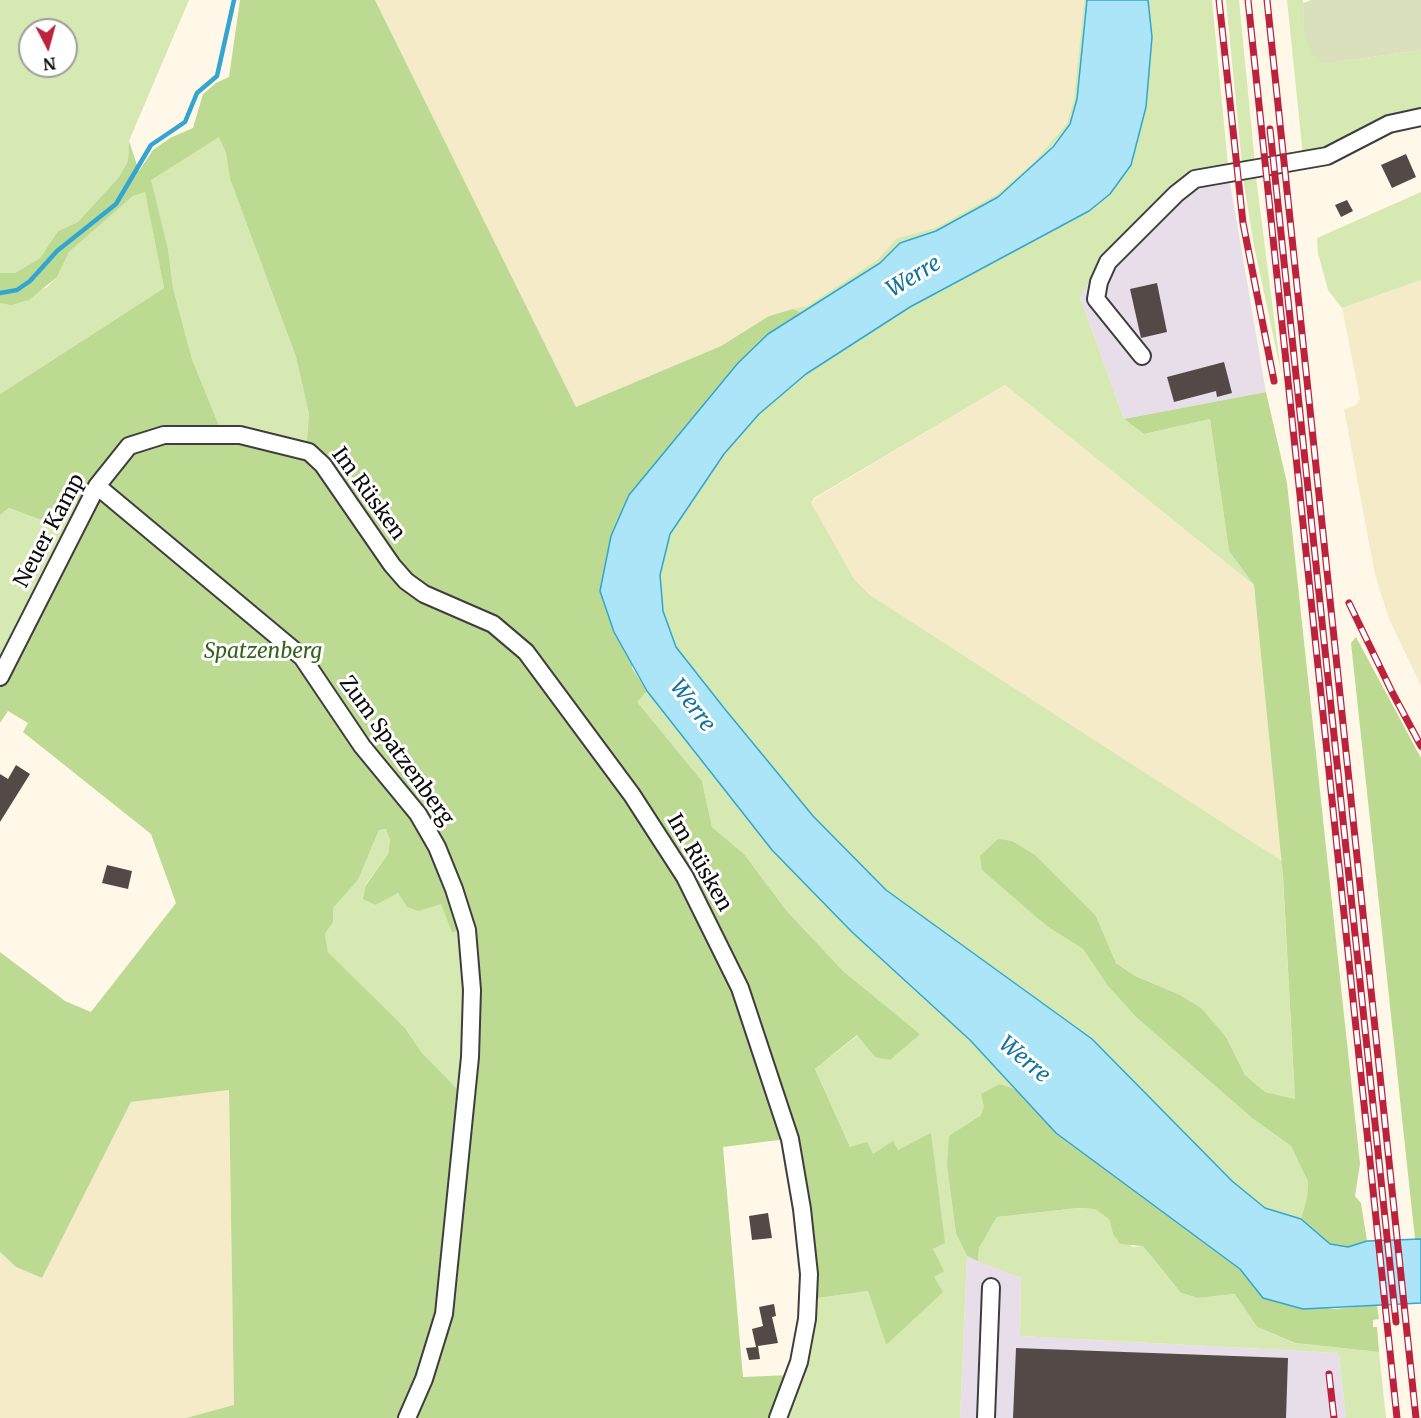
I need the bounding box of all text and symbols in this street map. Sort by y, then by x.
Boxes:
north arrow [18,18,78,78]
text: N [42,53,57,75]
water label: Werre [882,251,946,303]
street label: Im Rüsken [326,443,410,545]
street label: Neuer Kamp [9,470,91,592]
park label: Spatzenberg [204,639,322,665]
street label: Zum Spatzenberg [333,671,459,831]
water label: Werre [664,675,720,737]
street label: Im Rüsken [661,810,737,916]
water label: Werre [993,1031,1055,1089]

